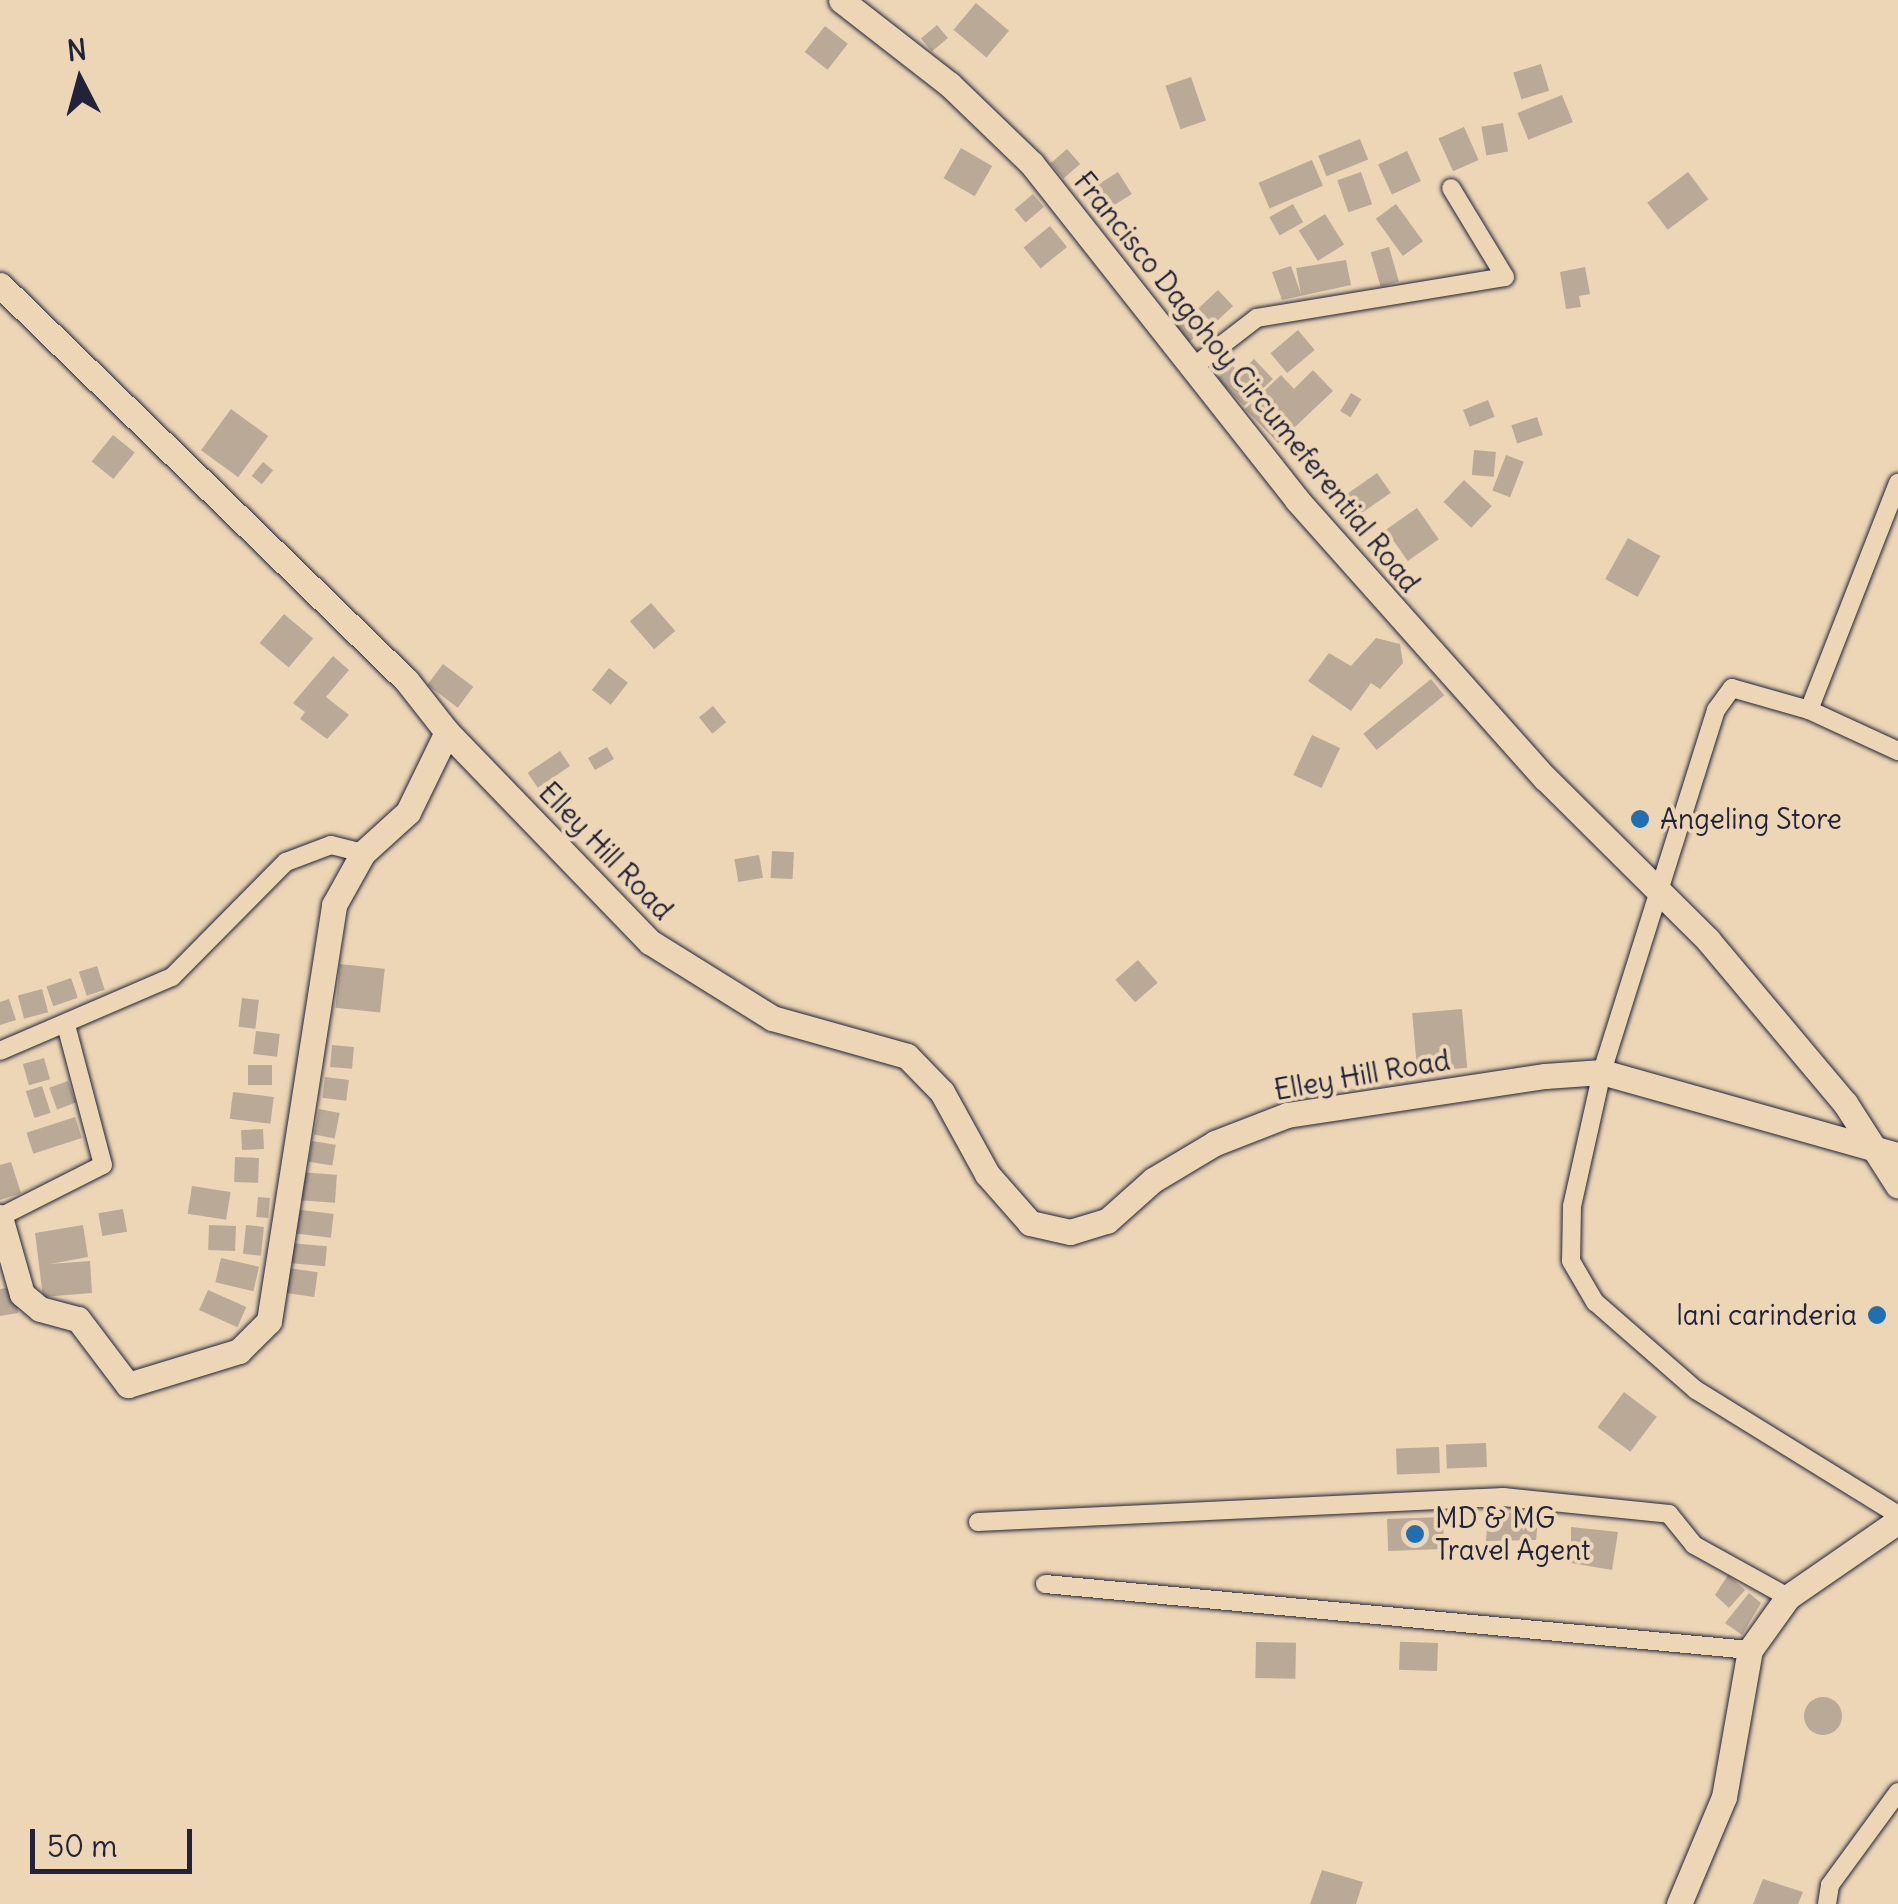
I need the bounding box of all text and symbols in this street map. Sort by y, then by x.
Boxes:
north arrow [30,30,130,130]
text: N [65,31,88,69]
street label: Francisco Dagohoy Circumeferential Road [1067,165,1427,599]
street label: Elley Hill Road [532,775,680,927]
place label: Angeling Store [1660,802,1842,836]
marker: Angeling Store [1629,808,1651,830]
street label: Elley Hill Road [1271,1043,1453,1107]
place label: lani carinderia [1677,1298,1857,1332]
marker: lani carinderia [1866,1304,1888,1326]
place label: MD & MG Travel Agent [1435,1501,1591,1567]
marker: MD & MG Travel Agent [1404,1523,1426,1545]
scale bar [35,1809,198,1871]
text: 50 m [47,1827,117,1865]

